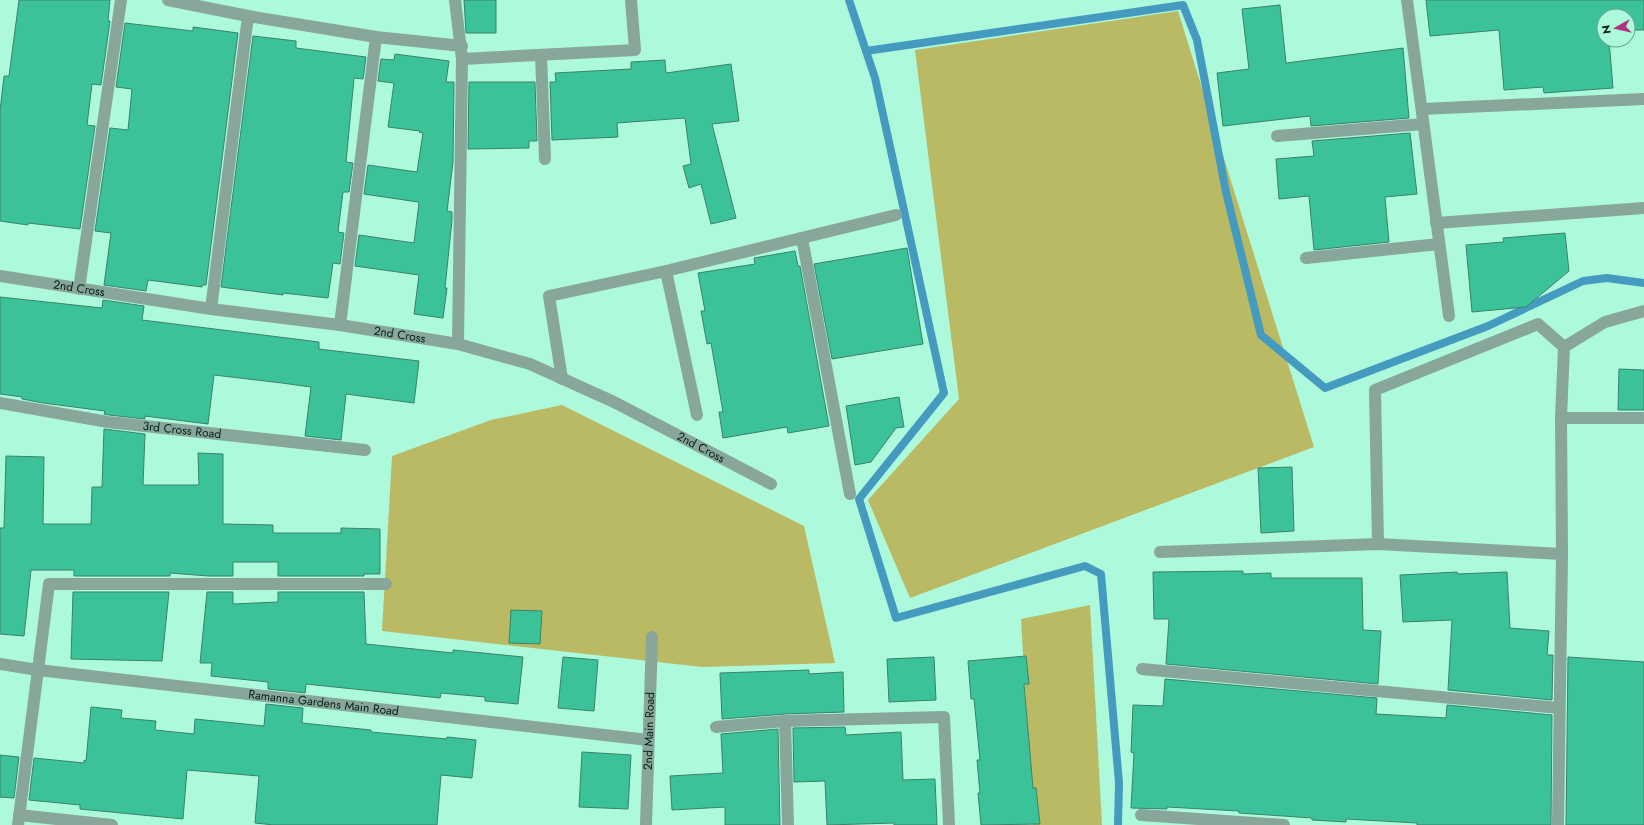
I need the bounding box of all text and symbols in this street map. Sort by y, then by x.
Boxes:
north arrow [1596,8,1636,48]
text: N [1598,24,1615,35]
street label: 2nd Cross [52,275,106,301]
street label: 2nd Cross [373,322,427,348]
street label: 3rd Cross Road [142,417,222,443]
street label: 2nd Cross [674,427,728,467]
street label: Ramanna Gardens Main Road [248,685,400,720]
street label: 2nd Main Road [639,692,659,770]

